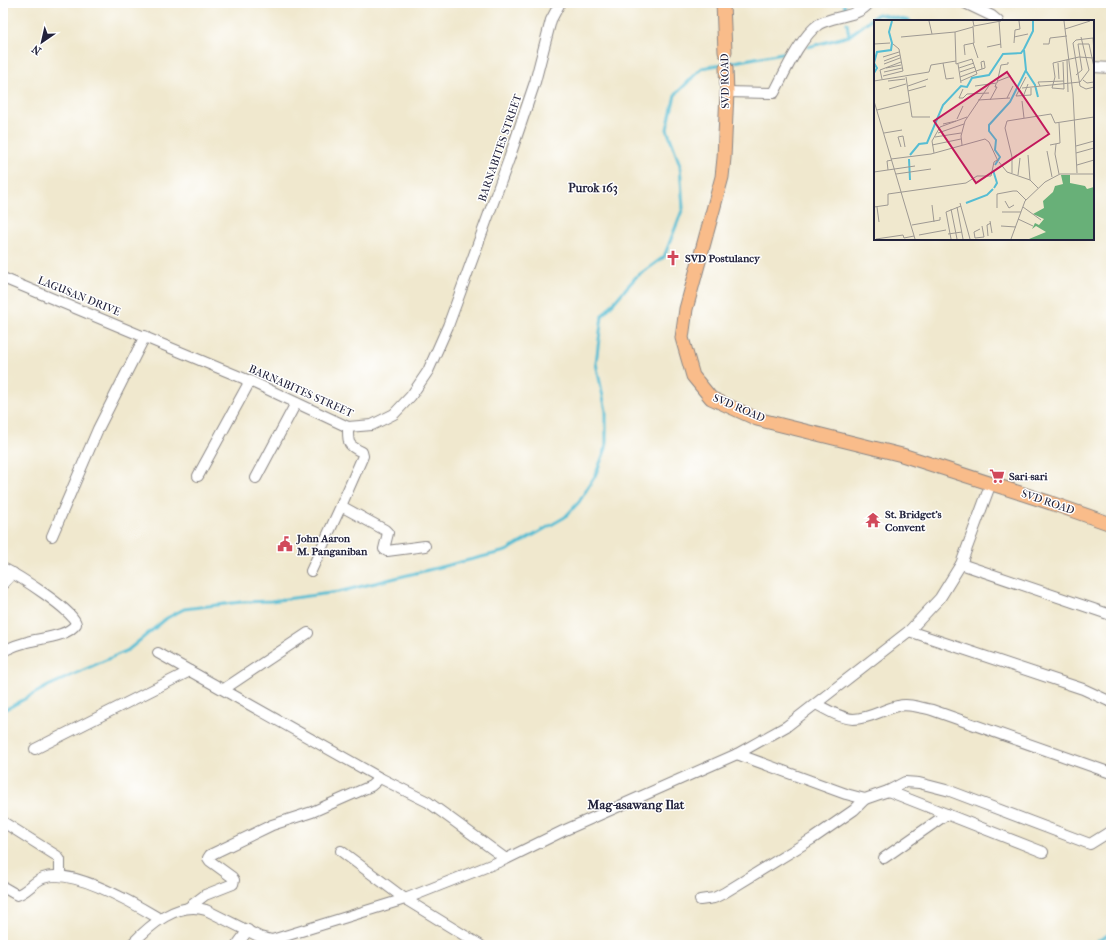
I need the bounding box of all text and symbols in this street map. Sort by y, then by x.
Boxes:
inset map [874,20,1094,240]
north arrow [22,22,62,62]
text: N [29,42,44,58]
street label: SVD ROAD [718,53,732,109]
street label: BARNABITES STREET [475,92,525,204]
district label: Purok 163 [568,181,618,196]
church icon: SVD Postulancy [664,249,682,267]
place label: SVD Postulancy [685,252,761,265]
street label: LAGUSAN DRIVE [36,273,122,319]
street label: BARNABITES STREET [247,362,356,420]
street label: SVD ROAD [711,391,767,425]
supermarket icon: Sari-sari [988,467,1006,485]
place label: Sari-sari [1009,470,1048,483]
street label: SVD ROAD [1020,487,1076,517]
place label: St. Bridget's Convent [885,508,942,534]
temple icon: St. Bridget's Convent [864,511,882,529]
place label: John Aaron M. Panganiban [296,532,368,558]
public building icon: John Aaron M. Panganiban [276,535,294,553]
district label: Mag-asawang Ilat [587,797,685,813]

